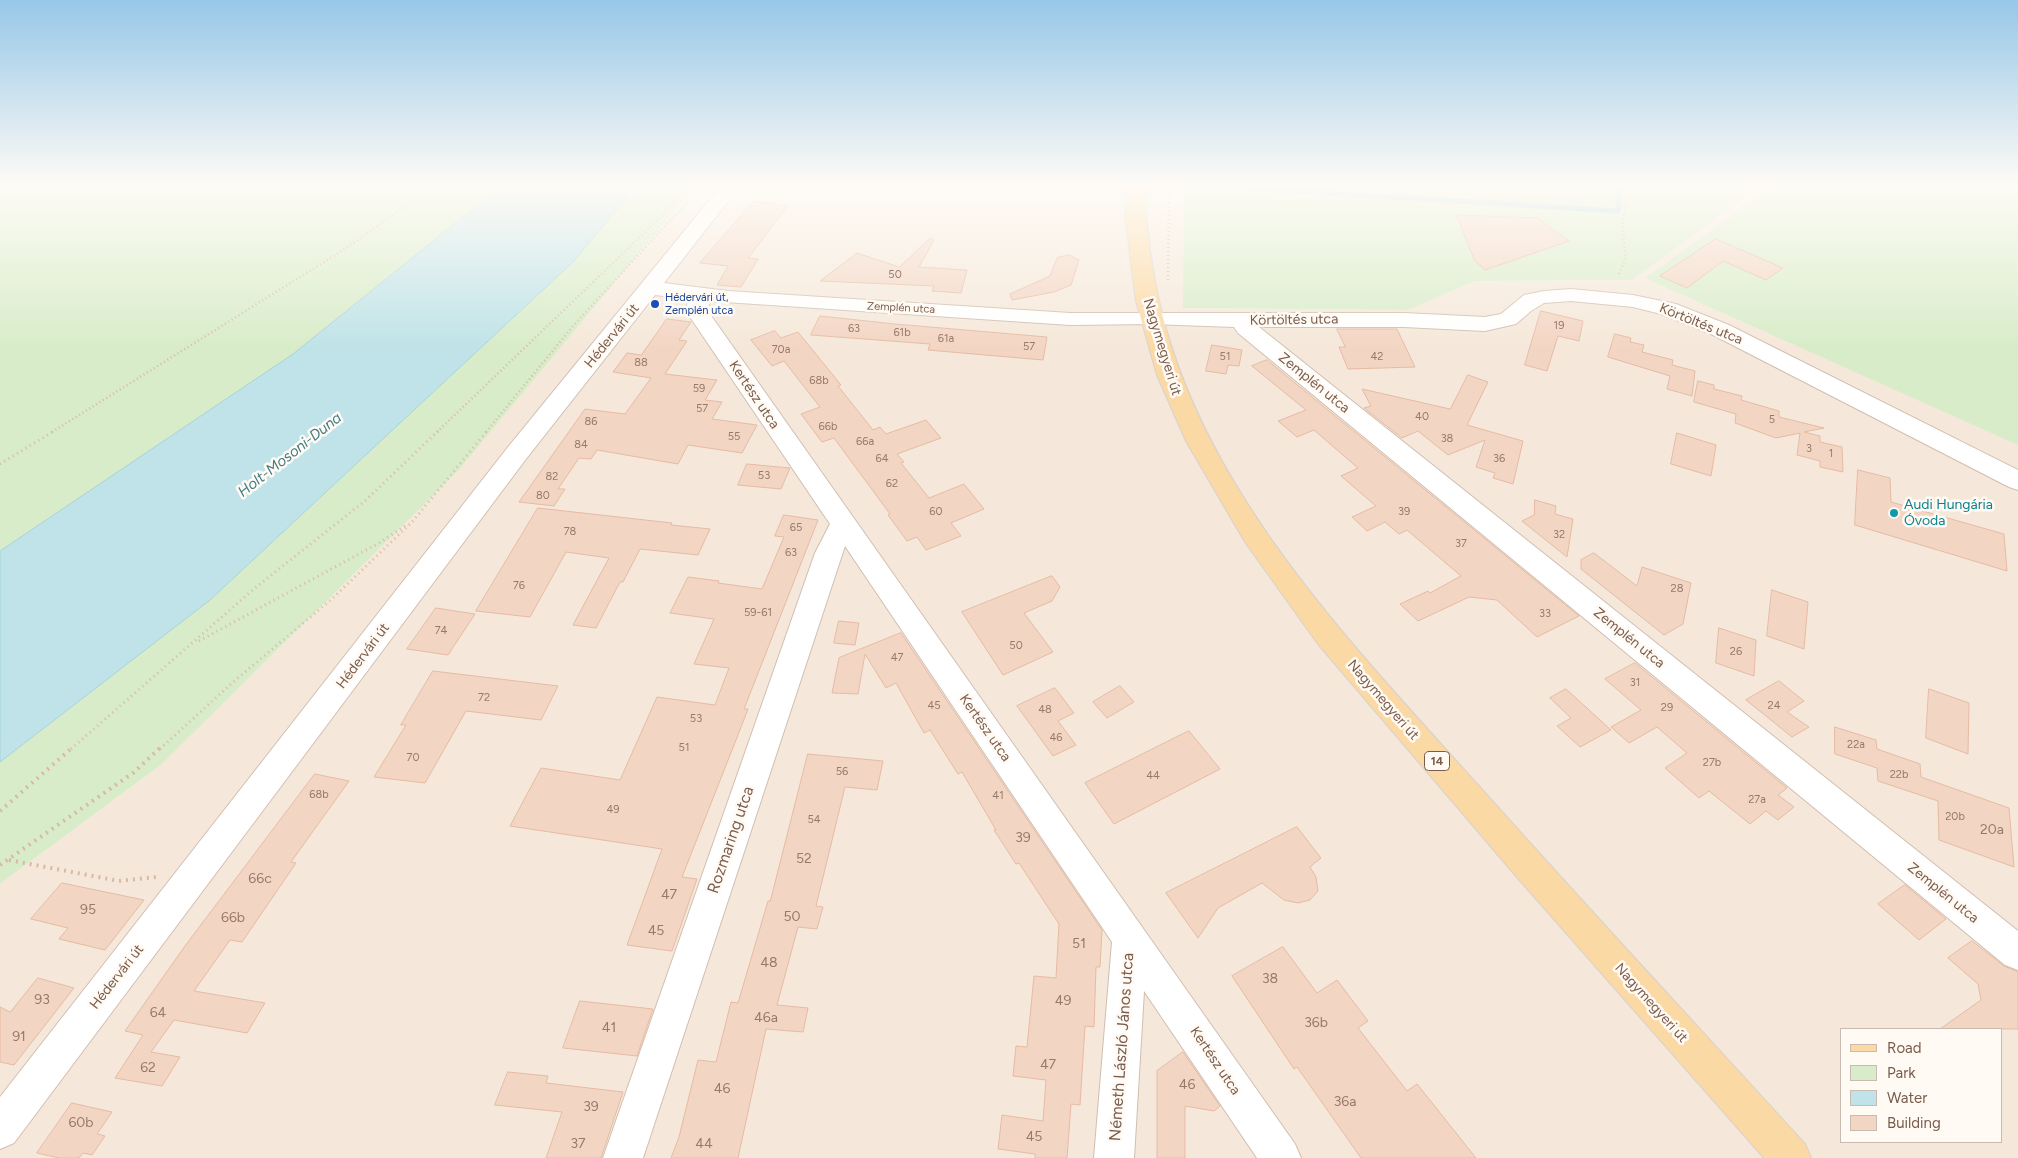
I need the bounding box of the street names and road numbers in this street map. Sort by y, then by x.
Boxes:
street label: Nagymegyeri út [1139,296,1185,398]
street label: Zemplén utca [867,300,935,316]
street label: Körtöltés utca [1657,300,1745,348]
street label: Hédervári út [581,301,643,371]
street label: Körtöltés utca [1250,311,1338,329]
street label: Zemplén utca [1275,349,1353,417]
street label: Kertész utca [725,358,783,432]
street label: Zemplén utca [1590,604,1668,672]
street label: Hédervári út [333,620,393,692]
street label: Nagymegyeri út [1344,656,1422,744]
street label: Kertész utca [956,691,1014,765]
road number: 14 [1424,751,1450,770]
street label: Rozmaring utca [704,784,758,896]
street label: Zemplén utca [1904,859,1982,927]
street label: Hédervári út [87,941,147,1013]
street label: Németh László János utca [1106,952,1138,1142]
street label: Nagymegyeri út [1611,960,1691,1046]
street label: Kertész utca [1186,1024,1244,1098]

